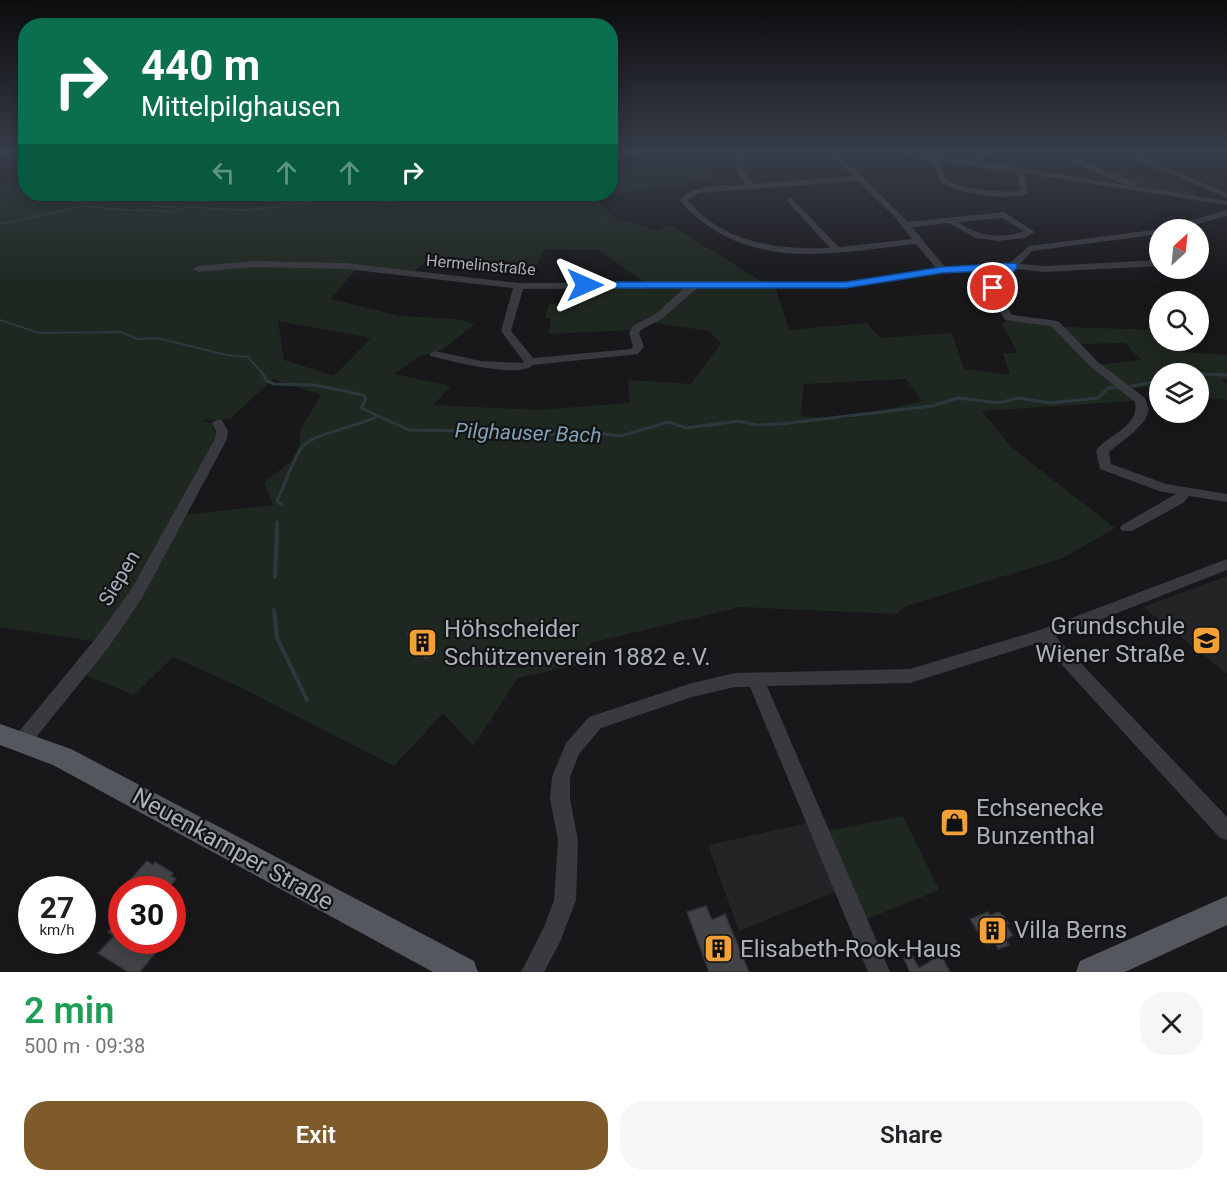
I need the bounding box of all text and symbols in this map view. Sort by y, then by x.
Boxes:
text: 440 m [141,41,260,90]
icon: right [42,42,120,120]
text: Mittelpilghausen [141,91,341,123]
icon: left [207,156,240,189]
icon: ahead [270,156,303,189]
icon: ahead [333,156,366,189]
icon: right [396,156,429,189]
north arrow [1149,219,1209,279]
map controls [1149,219,1209,423]
street label: Hermelinstraße [425,251,537,279]
position arrow [553,253,617,317]
pin [967,262,1018,313]
icon: arrive [976,271,1009,304]
button: search [1149,291,1209,351]
button: layers [1149,363,1209,423]
water label: Pilghauser Bach [454,418,602,448]
street label: Siepen [93,546,145,610]
place label: Grundschule Wiener Straße [1035,612,1185,668]
place label: Höhscheider Schützenverein 1882 e.V. [444,615,711,671]
school or university icon: Grundschule Wiener Straße [1190,624,1222,656]
building icon: Höhscheider Schützenverein 1882 e.V. [407,627,439,659]
street label: Neuenkamper Straße [128,782,338,916]
place label: Echsenecke Bunzenthal [976,794,1104,850]
shop icon: Echsenecke Bunzenthal [939,806,971,838]
speed limit sign: 30 [108,876,186,954]
text: 27 [40,890,74,925]
building icon: Villa Berns [977,914,1009,946]
place label: Villa Berns [1014,916,1127,944]
text: km/h [39,921,75,939]
building icon: Elisabeth-Rook-Haus [703,933,735,965]
place label: Elisabeth-Rook-Haus [740,935,961,963]
text: 2 min [24,990,114,1032]
button: close [1140,992,1203,1055]
text: 500 m · 09:38 [24,1034,145,1058]
button: Exit [24,1101,608,1170]
button: Share [620,1101,1203,1170]

